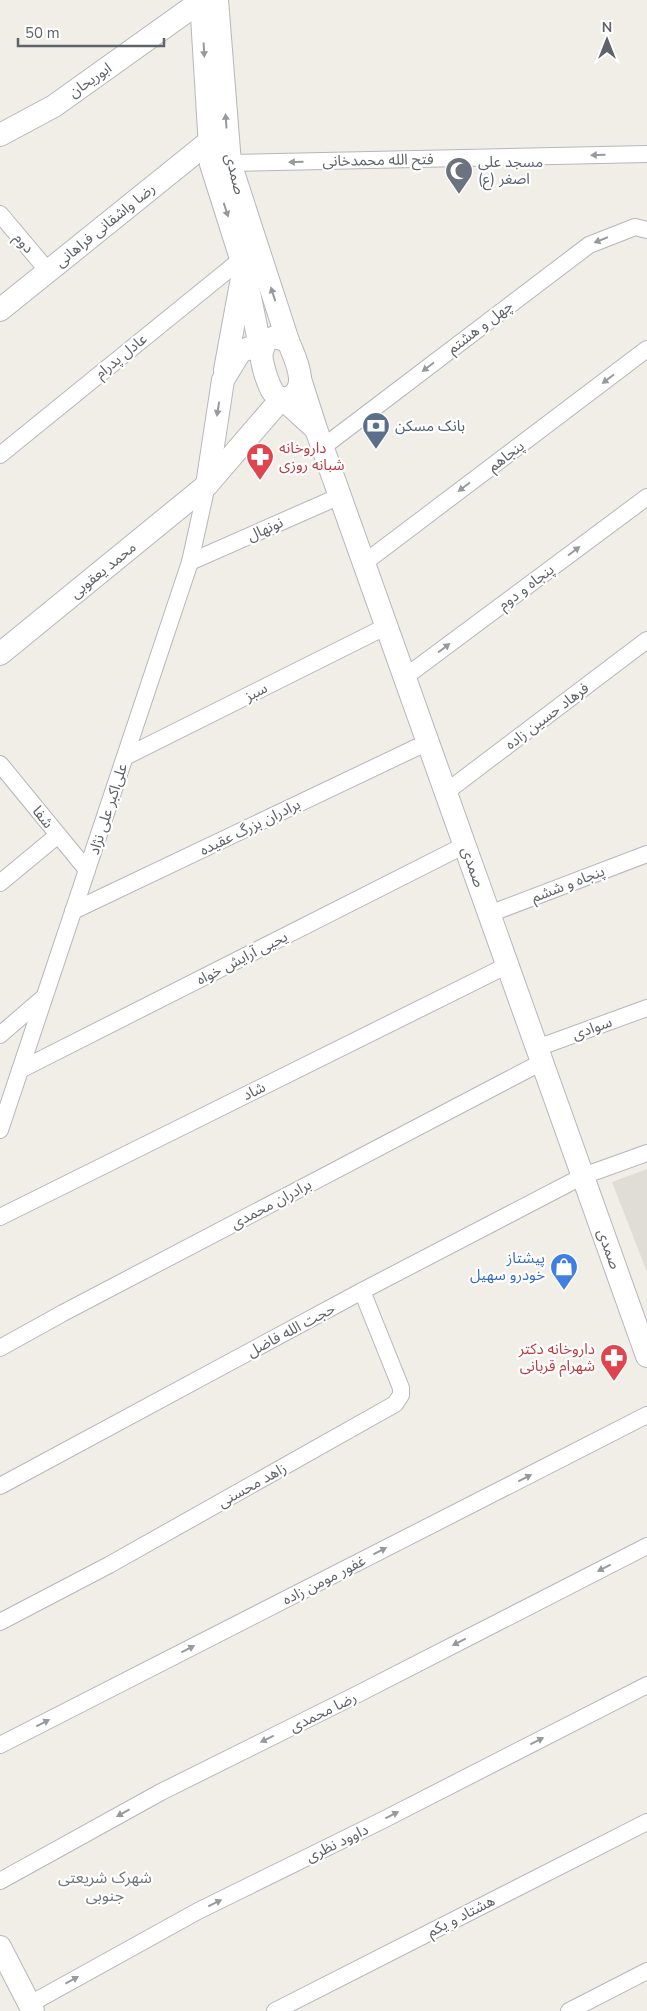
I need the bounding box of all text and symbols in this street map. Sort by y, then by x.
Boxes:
scale bar [18,15,164,47]
north arrow [582,15,632,65]
text: N [602,18,612,37]
text: 50 m [25,23,60,43]
one-way arrow [201,42,209,58]
street label: ابوریحان [64,58,116,102]
one-way arrow [222,113,230,129]
street label: فتح الله محمدخانی [322,149,434,173]
street label: صمدی [220,151,250,197]
one-way arrow [590,151,606,159]
place label: مسجد علی اصغر (ع) [478,152,543,191]
mosque icon: مسجد علی اصغر (ع) [444,156,474,195]
one-way arrow [288,158,304,166]
street label: رضا واشقانی فراهانی [51,178,159,272]
one-way arrow [223,203,231,218]
street label: دوم [9,228,38,258]
one-way arrow [593,236,608,244]
one-way arrow [269,287,276,302]
street label: چهل و هشتم [443,296,518,359]
street label: عادل پدرام [91,329,152,384]
one-way arrow [421,362,435,372]
one-way arrow [602,373,615,384]
one-way arrow [214,401,222,417]
bank icon: بانک مسکن [361,411,391,450]
place label: بانک مسکن [395,416,465,436]
street label: پنجاهم [484,436,529,477]
place label: داروخانه شبانه روزی [279,438,345,475]
pharmacy icon: داروخانه شبانه روزی [245,442,275,481]
one-way arrow [457,482,471,492]
street label: نونهال [244,512,286,546]
street label: محمد یعقوبی [66,537,140,603]
one-way arrow [567,546,580,557]
street label: پنجاه و دوم [494,559,559,615]
one-way arrow [437,643,451,653]
street label: سبز [240,678,271,707]
street label: فرهاد حسین زاده [501,678,593,754]
street label: علی‌اکبر علی نژاد [84,760,132,857]
street label: برادران بزرگ عقیده [196,794,304,860]
street label: شفا [28,802,58,833]
street label: صمدی [457,844,489,890]
street label: پنجاه و ششم [528,861,608,908]
street label: یحیی آرایش خواه [193,926,291,990]
street label: سوادی [569,1012,615,1044]
street label: شاد [239,1077,269,1105]
street label: برادران محمدی [227,1174,315,1234]
street label: صمدی [592,1226,626,1272]
place label: پیشتاز خودرو سهیل [470,1248,545,1285]
shop icon: پیشتاز خودرو سهیل [549,1252,579,1291]
street label: حجت الله فاضل [243,1298,339,1362]
place label: داروخانه دکتر شهرام قربانی [518,1339,595,1377]
pharmacy icon: داروخانه دکتر شهرام قربانی [599,1343,629,1382]
street label: زاهد محسنی [214,1458,290,1512]
one-way arrow [517,1474,532,1482]
one-way arrow [373,1547,387,1555]
street label: غفور مومن زاده [279,1550,369,1610]
one-way arrow [596,1564,611,1572]
one-way arrow [452,1638,466,1646]
one-way arrow [181,1645,195,1653]
street label: رضا محمدی [286,1687,360,1737]
one-way arrow [36,1719,51,1727]
one-way arrow [260,1735,274,1743]
one-way arrow [530,1737,544,1745]
one-way arrow [115,1809,130,1817]
one-way arrow [385,1811,400,1819]
street label: داوود نظری [302,1819,372,1867]
district label: شهرک شریعتی جنوبی [58,1867,152,1907]
street label: هشتاد و یکم [424,1890,499,1942]
one-way arrow [208,1899,222,1907]
one-way arrow [66,1976,79,1985]

